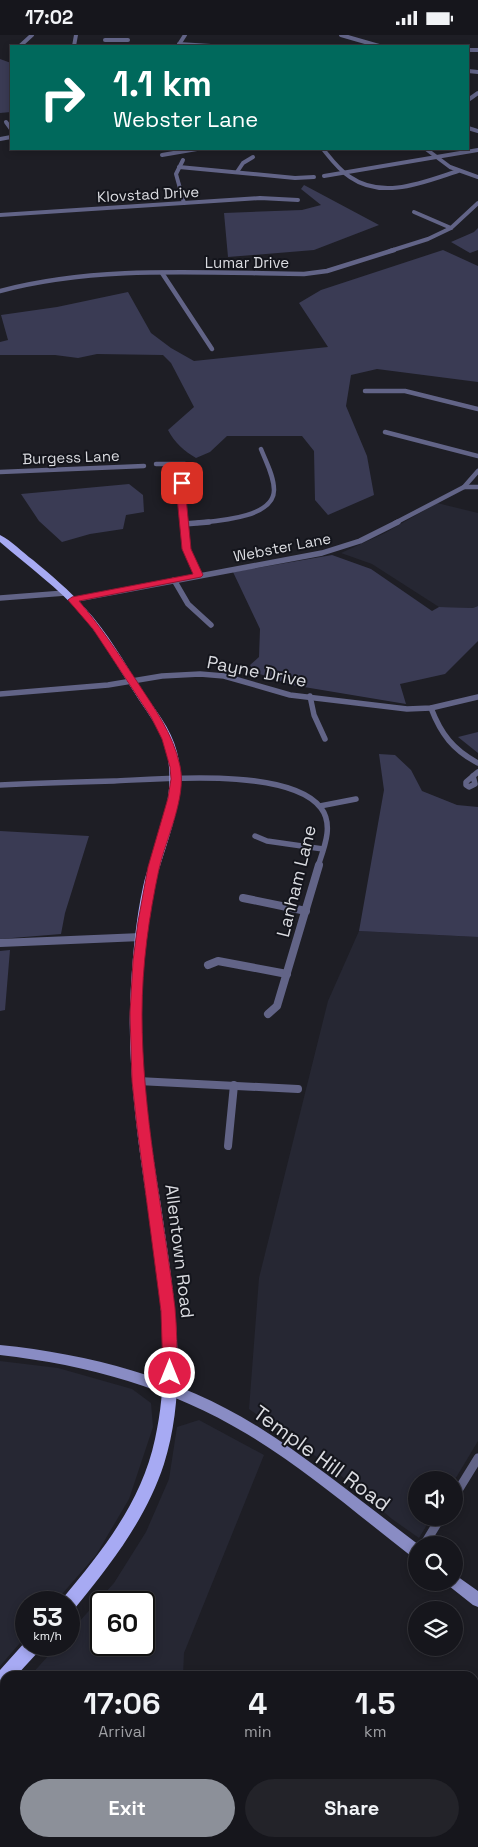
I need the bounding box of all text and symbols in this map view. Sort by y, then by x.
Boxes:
text: 17:02 [25,5,73,30]
text: 1.1 km [113,62,212,106]
icon: right [30,65,95,130]
text: Webster Lane [113,105,258,133]
street label: Klovstad Drive [97,182,200,206]
street label: Lumar Drive [205,253,289,272]
street label: Burgess Lane [22,446,120,468]
pin [161,462,203,504]
icon: arrive [168,469,196,497]
street label: Webster Lane [232,528,333,566]
street label: Payne Drive [205,650,309,692]
street label: Lanham Lane [271,823,321,939]
street label: Allentown Road [160,1183,200,1319]
position arrow [143,1346,195,1398]
street label: Temple Hill Road [248,1399,396,1517]
map controls [408,1471,463,1656]
button: sound [408,1471,463,1526]
button: search [408,1536,463,1591]
speed limit sign: 60 [90,1591,155,1656]
text: 53 [32,1601,63,1633]
button: layers [408,1601,463,1656]
text: km/h [33,1628,62,1644]
text: 17:06 [83,1684,161,1723]
text: 4 [248,1684,267,1723]
text: 1.5 [355,1684,396,1723]
text: Arrival [98,1721,146,1742]
text: min [244,1721,272,1742]
text: km [364,1721,386,1742]
button: Exit [20,1779,235,1837]
button: Share [245,1779,459,1837]

